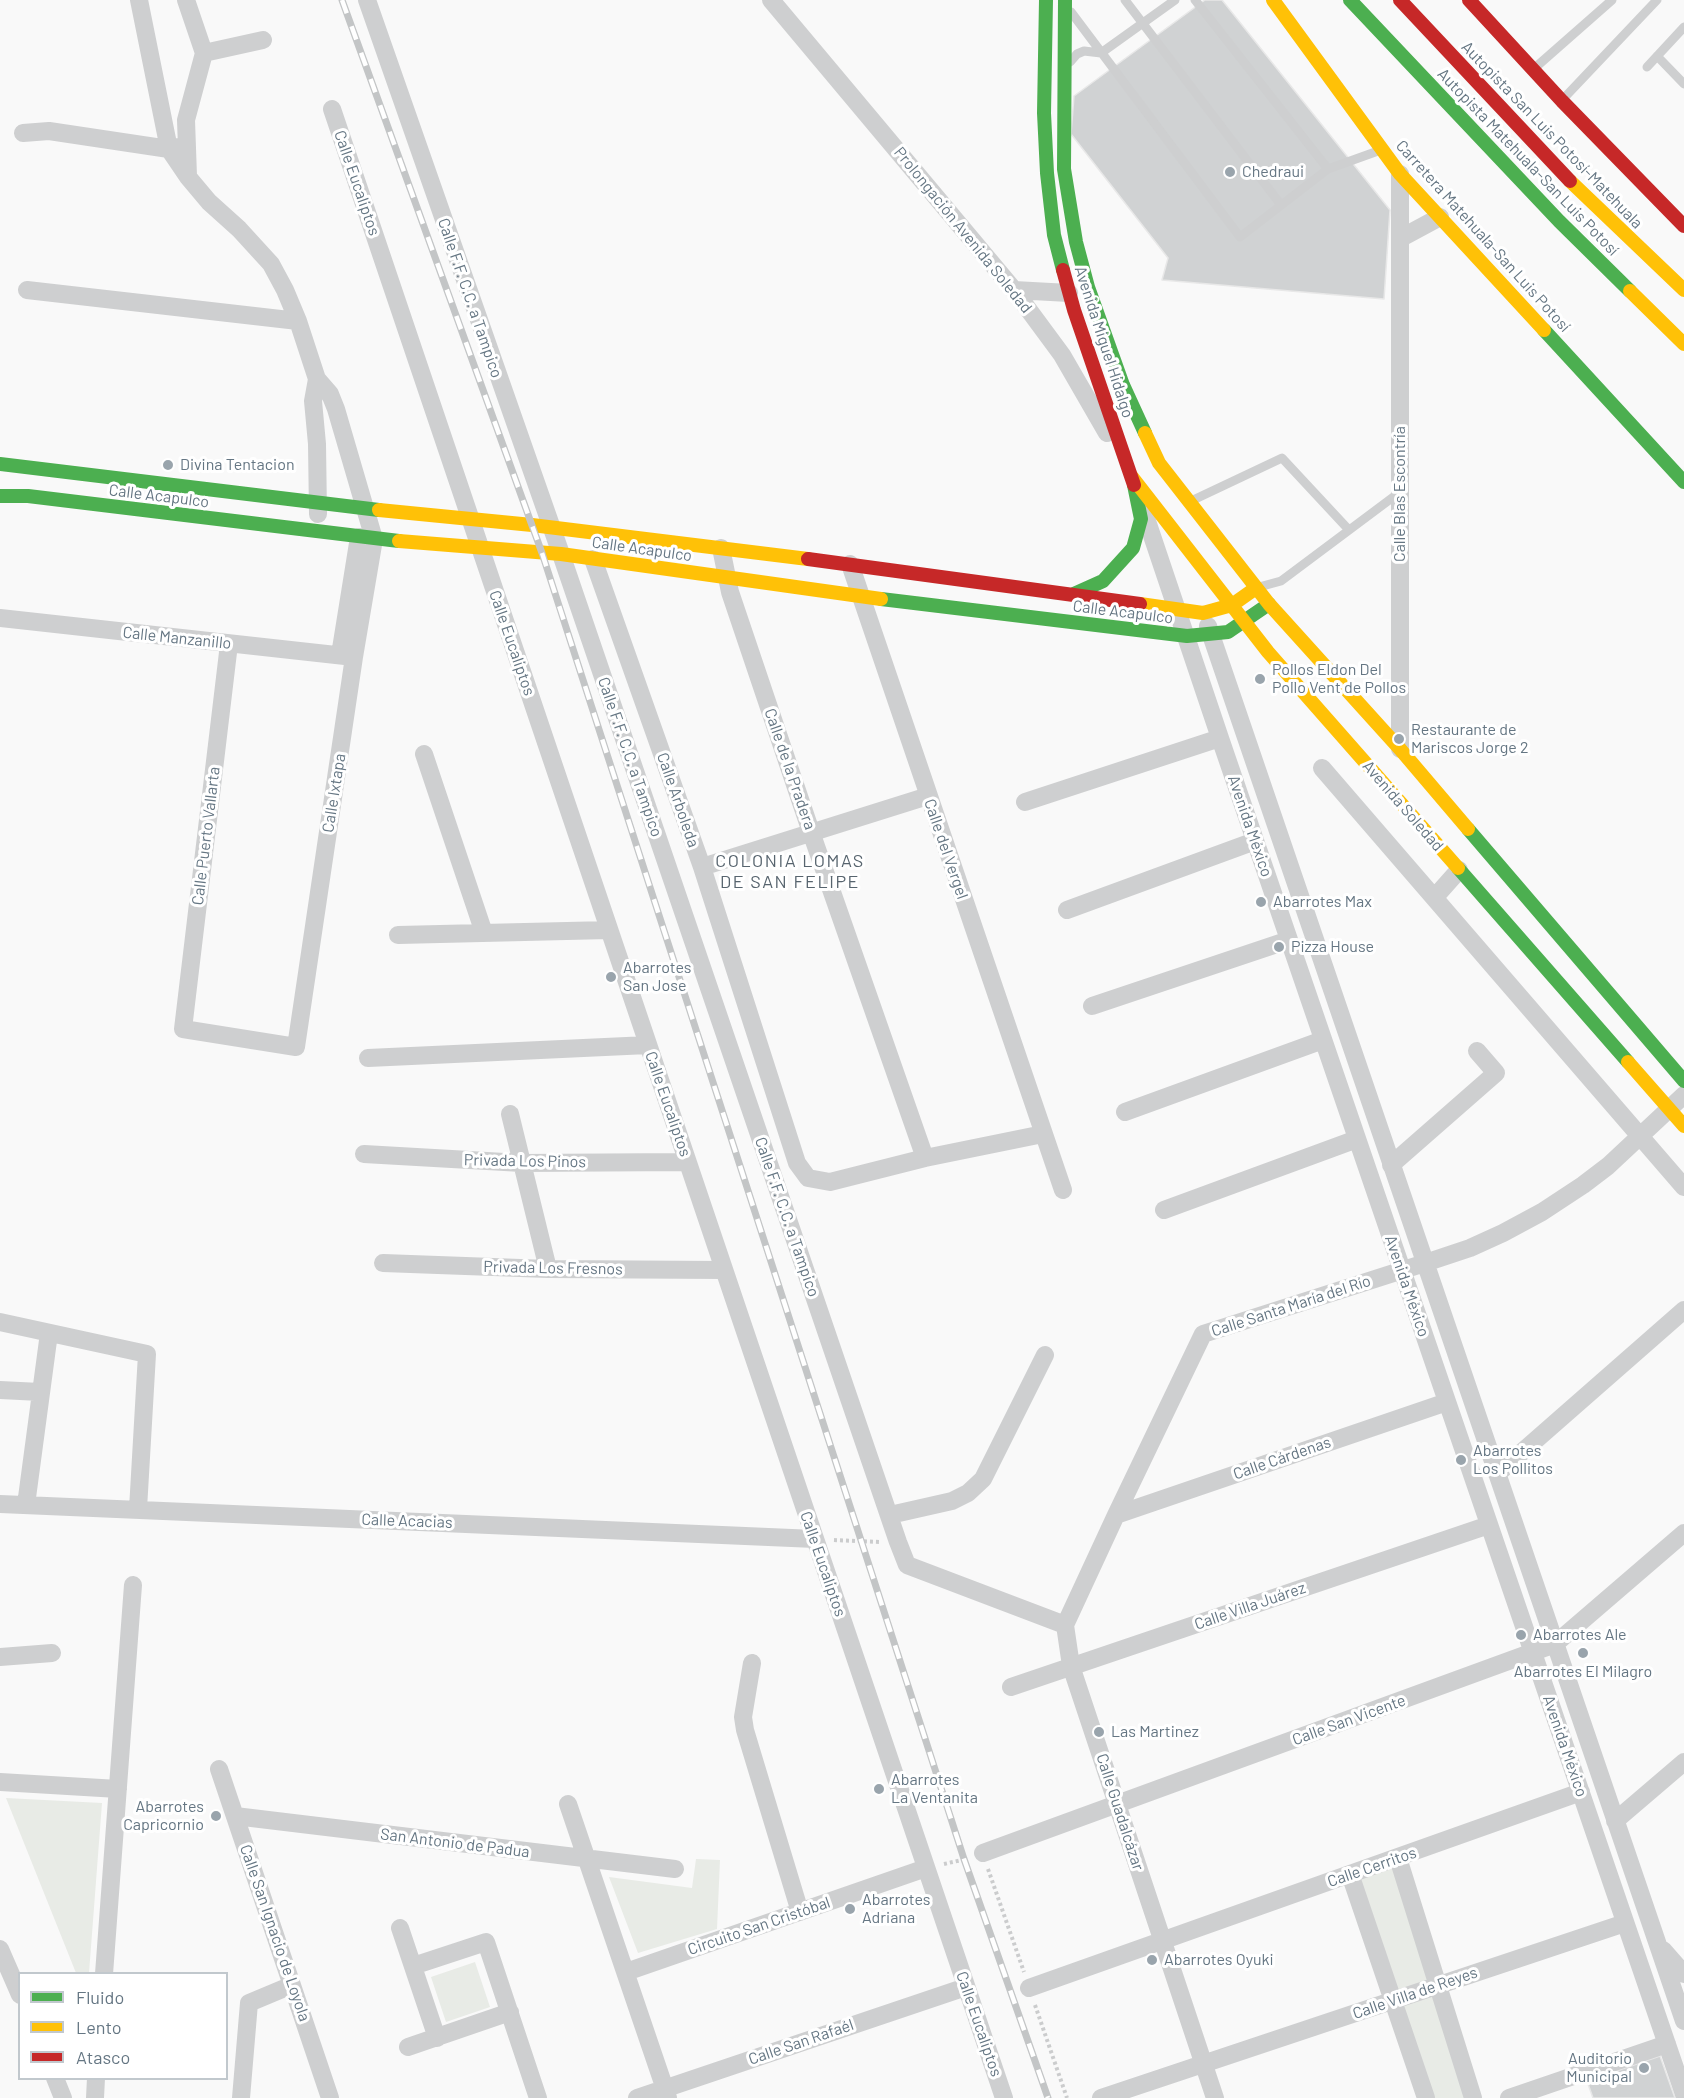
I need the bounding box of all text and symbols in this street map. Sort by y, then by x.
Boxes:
street label: Autopista San Luis Potosí-Matehuala [1457,37,1647,233]
street label: Autopista Matehuala-San Luis Potosí [1433,64,1623,260]
street label: Calle Eucaliptos [330,128,384,238]
street label: Carretera Matehuala-San Luis Potosí [1392,136,1574,336]
street label: Prolongación Avenida Soledad [890,143,1036,317]
place label: Chedraui [1242,162,1304,182]
marker: Chedraui [1223,165,1237,179]
street label: Calle F.F. C.C. a Tampico [434,216,506,380]
street label: Avenida Miguel Hidalgo [1070,264,1138,420]
street label: Calle Blas Escontría [1390,426,1410,562]
place label: Divina Tentacion [180,455,295,475]
marker: Divina Tentacion [161,458,175,472]
street label: Calle Acapulco [108,480,210,512]
street label: Calle Acapulco [591,532,693,566]
street label: Calle Eucaliptos [485,588,539,698]
street label: Calle Acapulco [1072,596,1174,628]
street label: Calle Manzanillo [122,623,232,653]
place label: Pollos Eldon Del Pollo Vent de Pollos [1272,660,1406,698]
marker: Pollos Eldon Del Pollo Vent de Pollos [1253,672,1267,686]
street label: Calle F.F. C.C. a Tampico [594,675,666,839]
street label: Calle de la Pradera [760,706,820,832]
place label: Restaurante de Mariscos Jorge 2 [1411,720,1529,758]
marker: Restaurante de Mariscos Jorge 2 [1392,732,1406,746]
street label: Calle Arboleda [653,750,703,850]
street label: Calle Ixtapa [318,752,350,834]
street label: Avenida Soledad [1358,757,1448,855]
street label: Calle Puerto Vallarta [188,766,224,906]
street label: Avenida México [1224,773,1276,879]
street label: Calle del Vergel [920,796,972,902]
district label: COLONIA LOMAS DE SAN FELIPE [715,850,865,892]
place label: Abarrotes Max [1273,892,1372,912]
marker: Abarrotes Max [1254,895,1268,909]
place label: Pizza House [1291,937,1374,957]
marker: Pizza House [1272,940,1286,954]
place label: Abarrotes San Jose [623,958,691,996]
marker: Abarrotes San Jose [604,970,618,984]
street label: Calle Eucaliptos [641,1049,695,1159]
street label: Calle F.F. C.C. a Tampico [751,1135,823,1299]
street label: Privada Los Pinos [464,1150,586,1172]
street label: Avenida México [1381,1233,1433,1339]
street label: Privada Los Fresnos [483,1257,623,1279]
street label: Calle Santa María del Río [1209,1271,1373,1341]
street label: Calle Cárdenas [1231,1432,1333,1484]
place label: Abarrotes Los Pollitos [1473,1441,1553,1479]
marker: Abarrotes Los Pollitos [1454,1453,1468,1467]
street label: Calle Eucaliptos [796,1509,850,1619]
street label: Calle Acacias [361,1510,453,1532]
street label: Calle Villa Juárez [1192,1578,1308,1634]
place label: Abarrotes Ale [1533,1625,1627,1645]
marker: Abarrotes Ale [1514,1628,1528,1642]
marker: Abarrotes El Milagro [1576,1646,1590,1660]
place label: Abarrotes El Milagro [1514,1662,1652,1682]
street label: Calle San Vicente [1290,1691,1408,1749]
street label: Avenida México [1539,1693,1591,1799]
place label: Las Martinez [1111,1722,1199,1742]
marker: Las Martinez [1092,1725,1106,1739]
street label: Calle Guadalcázar [1092,1751,1148,1873]
place label: Abarrotes La Ventanita [891,1770,978,1808]
marker: Abarrotes La Ventanita [872,1782,886,1796]
place label: Abarrotes Capricornio [123,1797,204,1835]
marker: Abarrotes Capricornio [209,1809,223,1823]
street label: San Antonio de Padua [379,1824,531,1862]
street label: Calle San Ignacio de Loyola [236,1842,314,2024]
street label: Calle Cerritos [1325,1843,1419,1891]
place label: Abarrotes Adriana [862,1890,930,1928]
street label: Circuito San Cristóbal [685,1893,833,1959]
marker: Abarrotes Adriana [843,1902,857,1916]
place label: Abarrotes Oyuki [1164,1950,1274,1970]
marker: Abarrotes Oyuki [1145,1953,1159,1967]
street label: Calle Villa de Reyes [1350,1963,1480,2023]
street label: Calle Eucaliptos [952,1969,1006,2079]
legend [18,1972,228,2080]
text: Fluido [76,1986,124,2008]
street label: Calle San Rafaél [746,2015,856,2069]
text: Lento [76,2016,122,2038]
text: Atasco [76,2046,130,2068]
place label: Auditorio Municipal [1566,2049,1632,2087]
marker: Auditorio Municipal [1637,2061,1651,2075]

